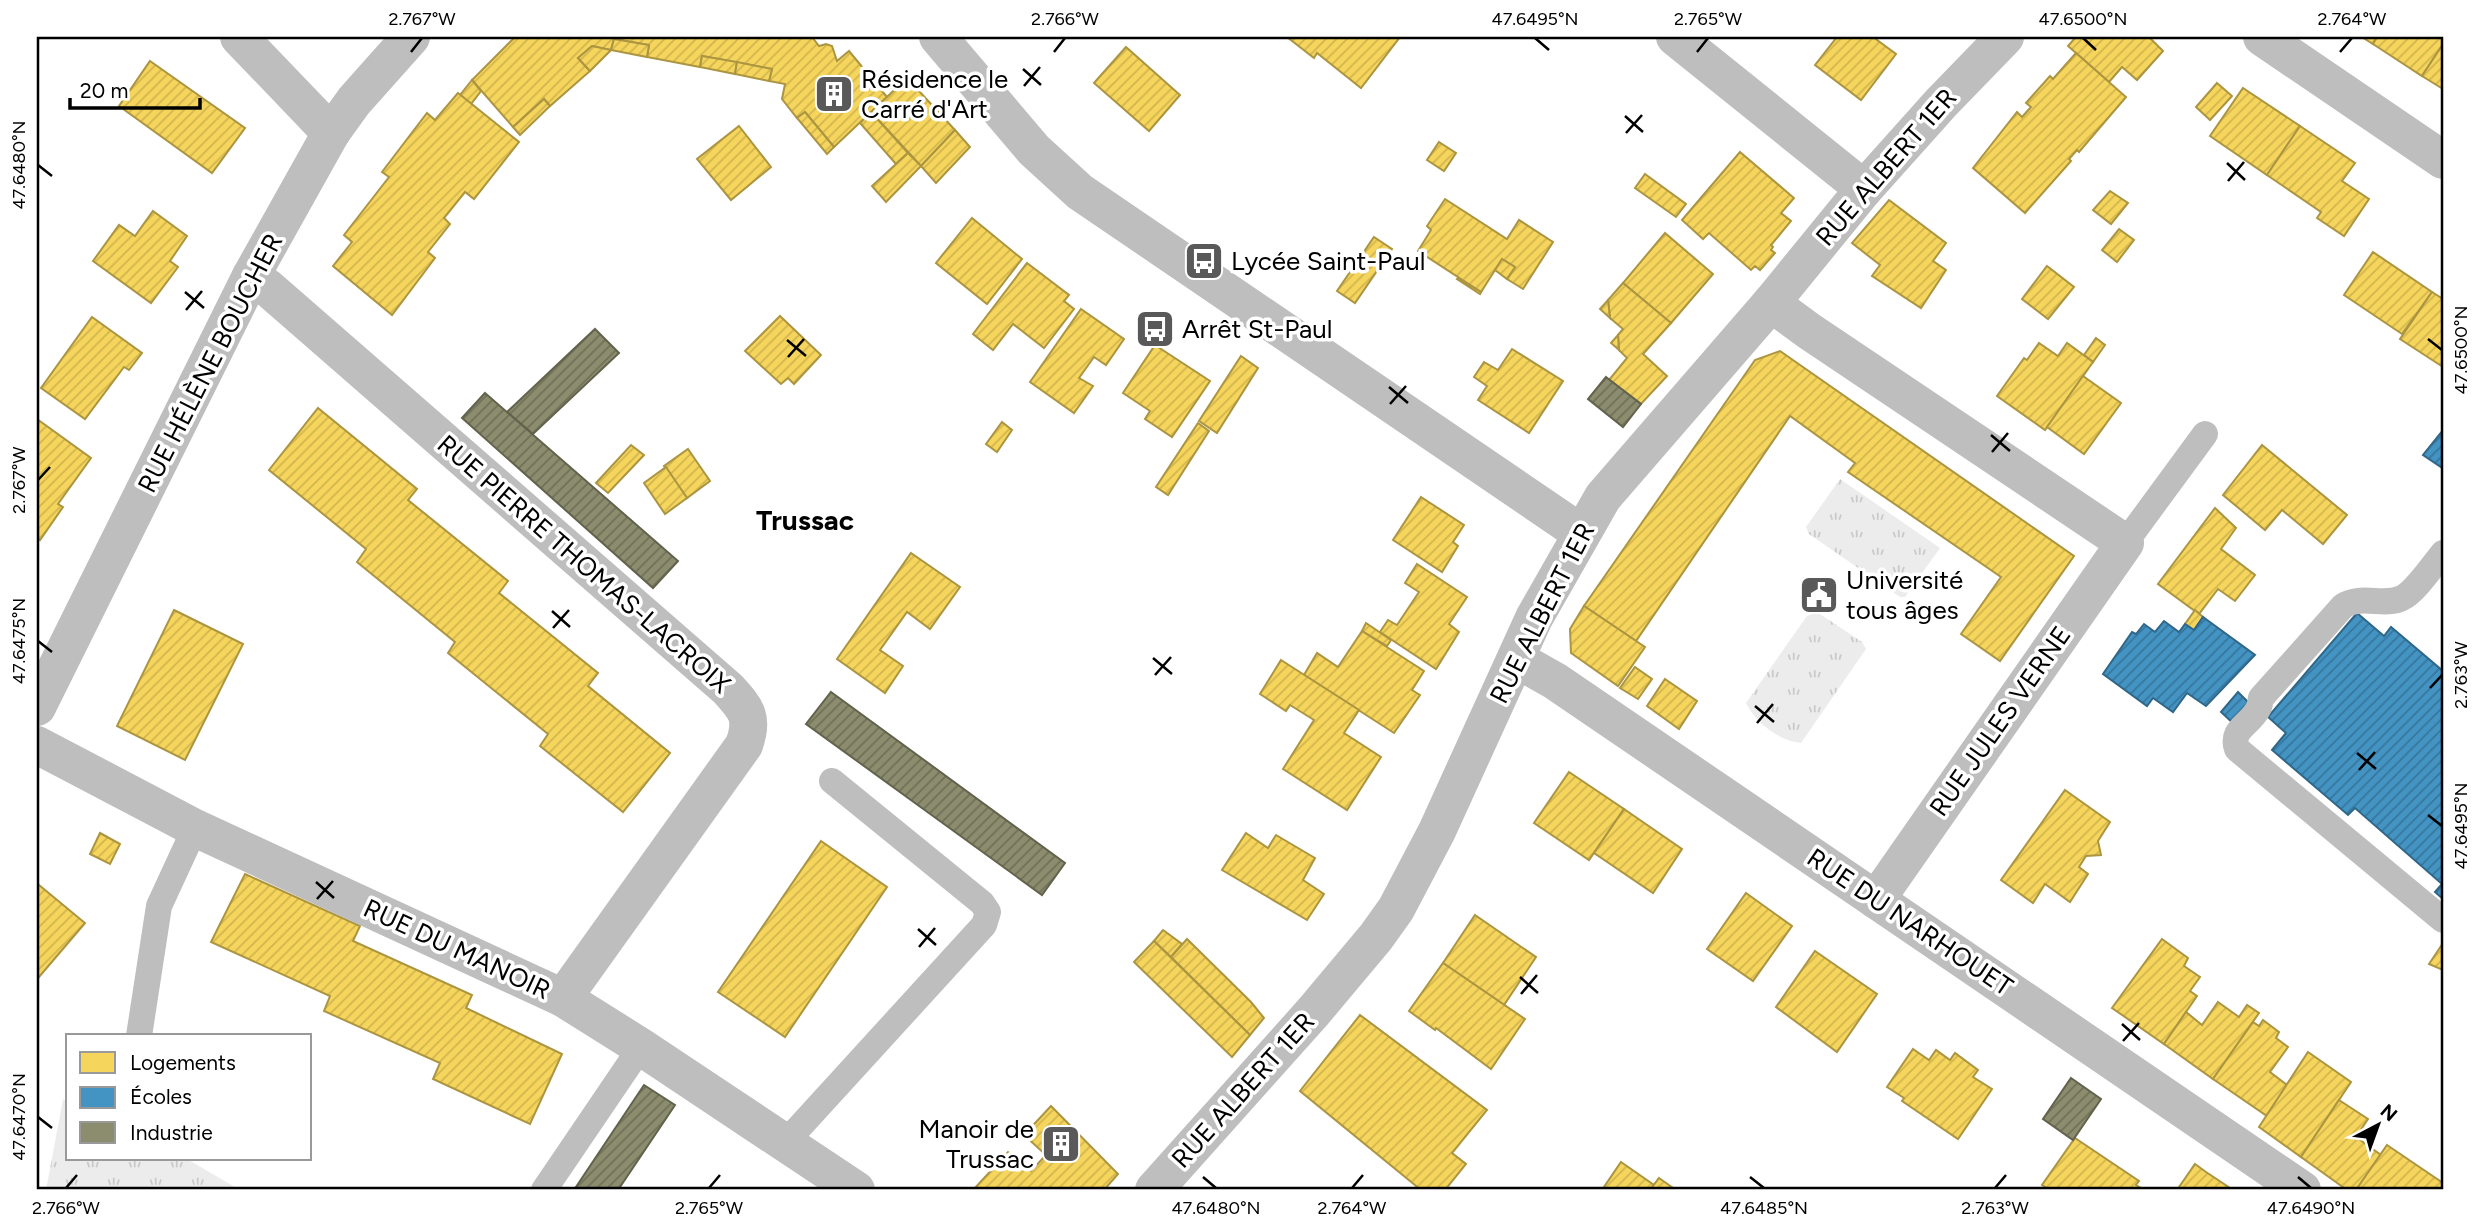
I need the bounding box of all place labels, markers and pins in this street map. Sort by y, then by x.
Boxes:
place label: Résidence le Carré d'Art [861,63,1008,125]
building icon: Résidence le Carré d'Art [813,73,855,115]
bus stop icon: Lycée Saint-Paul [1183,240,1225,282]
place label: Lycée Saint-Paul [1231,245,1425,277]
bus stop icon: Arrêt St-Paul [1134,308,1176,350]
place label: Arrêt St-Paul [1182,313,1333,345]
place label: Université tous âges [1846,564,1963,626]
public building icon: Université tous âges [1798,574,1840,616]
place label: Manoir de Trussac [918,1113,1034,1175]
building icon: Manoir de Trussac [1040,1123,1082,1165]

